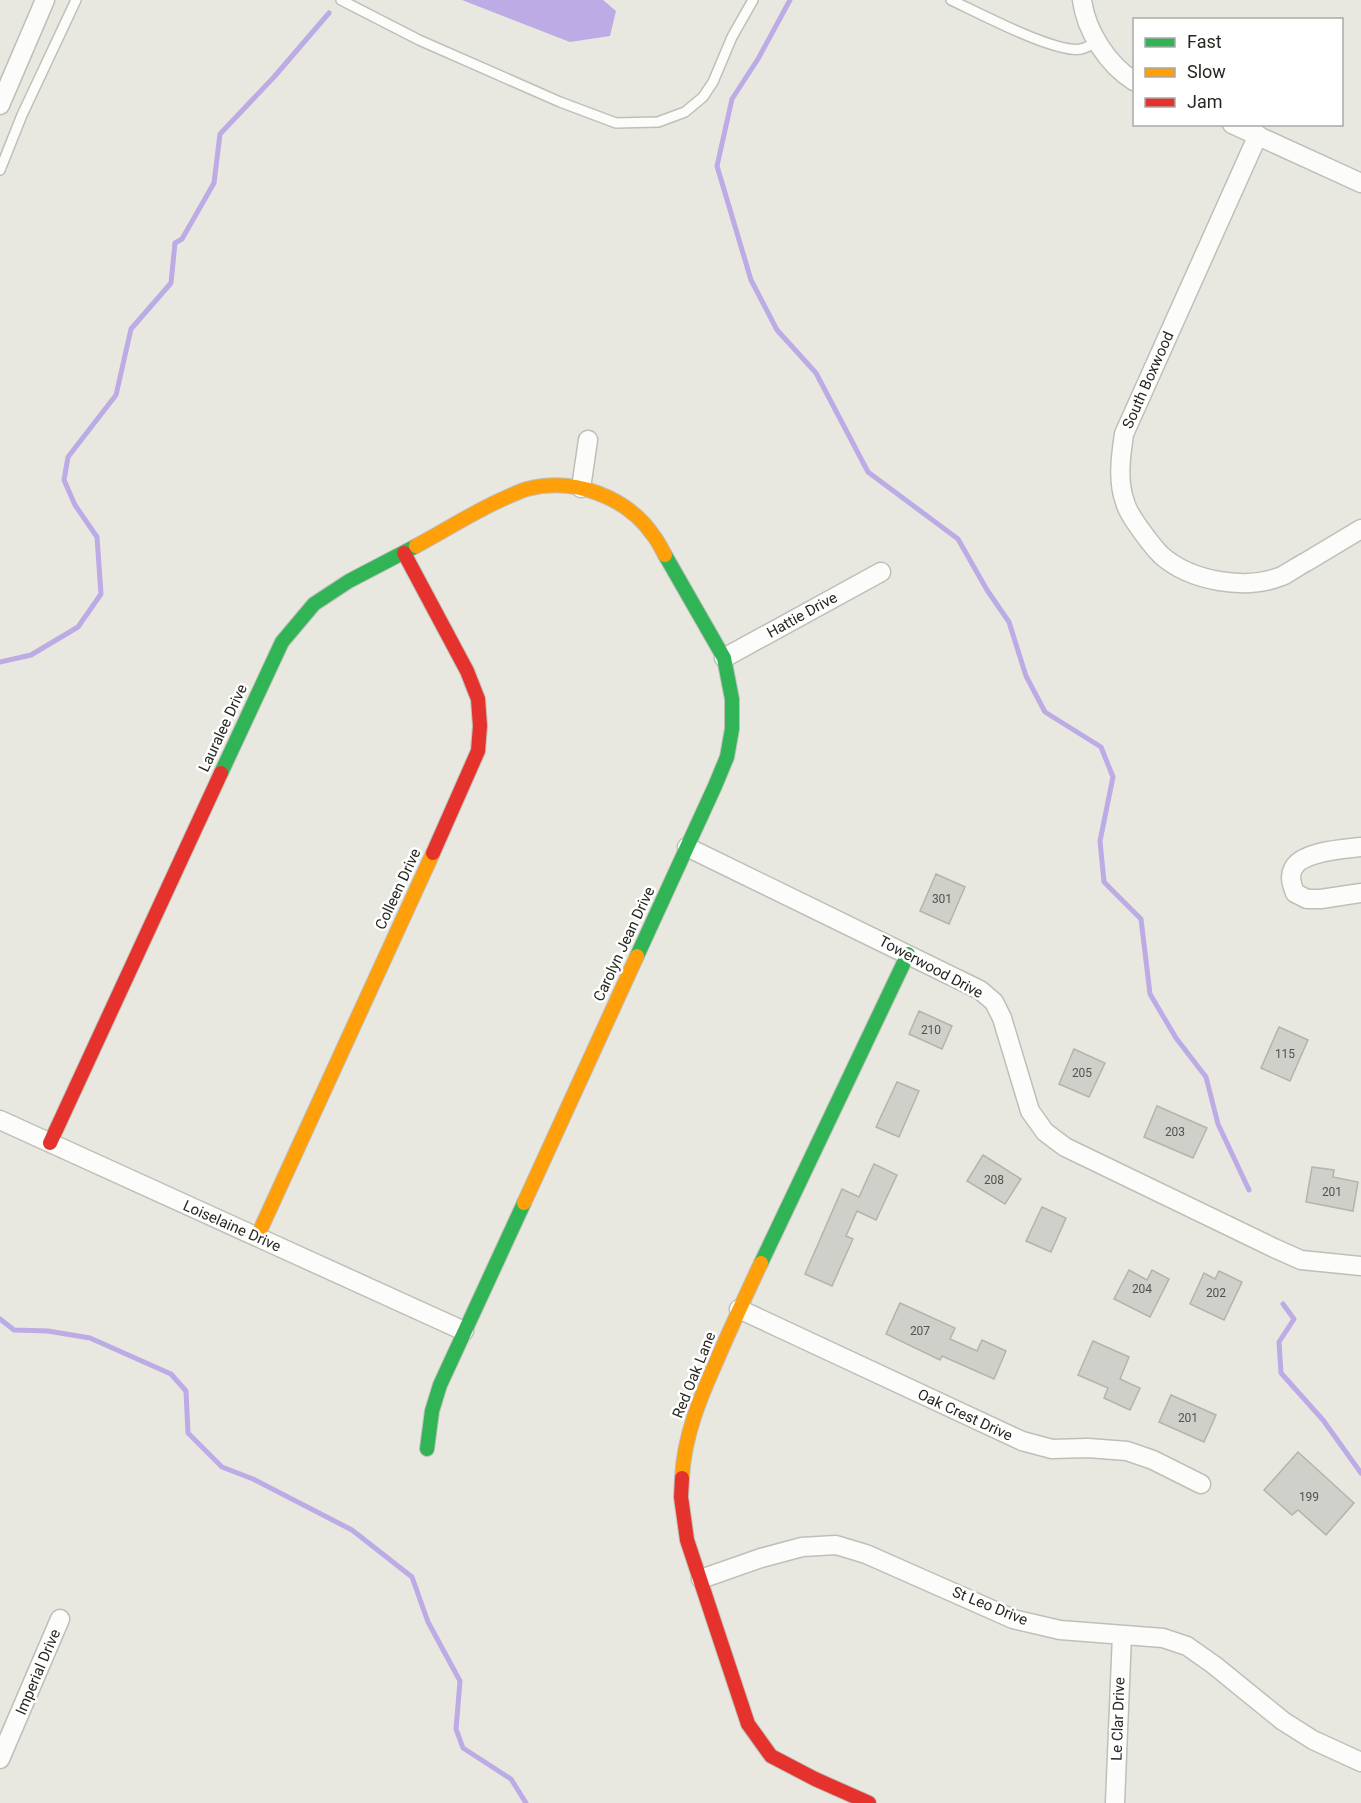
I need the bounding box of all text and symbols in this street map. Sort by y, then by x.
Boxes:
legend [1133,18,1343,126]
text: Fast [1187,31,1222,52]
text: Slow [1187,61,1226,82]
text: Jam [1187,91,1223,112]
street label: South Boxwood [1118,329,1178,431]
street label: Hattie Drive [764,588,840,642]
street label: Lauralee Drive [195,681,251,775]
street label: Colleen Drive [371,846,425,932]
street label: Carolyn Jean Drive [590,884,658,1004]
house number: 301 [932,892,952,906]
street label: Towerwood Drive [876,932,986,1002]
house number: 210 [921,1023,941,1037]
house number: 115 [1275,1047,1295,1061]
house number: 205 [1072,1066,1092,1080]
house number: 203 [1165,1125,1185,1139]
house number: 208 [984,1173,1004,1187]
house number: 201 [1322,1185,1342,1199]
street label: Loiselaine Drive [180,1196,284,1256]
house number: 204 [1132,1282,1152,1296]
house number: 202 [1206,1286,1226,1300]
house number: 207 [910,1324,930,1338]
street label: Red Oak Lane [668,1329,720,1421]
street label: Oak Crest Drive [915,1385,1015,1445]
house number: 201 [1178,1411,1198,1425]
house number: 199 [1299,1490,1319,1504]
street label: St Leo Drive [950,1583,1030,1629]
street label: Imperial Drive [12,1626,64,1718]
street label: Le Clar Drive [1108,1677,1128,1761]

